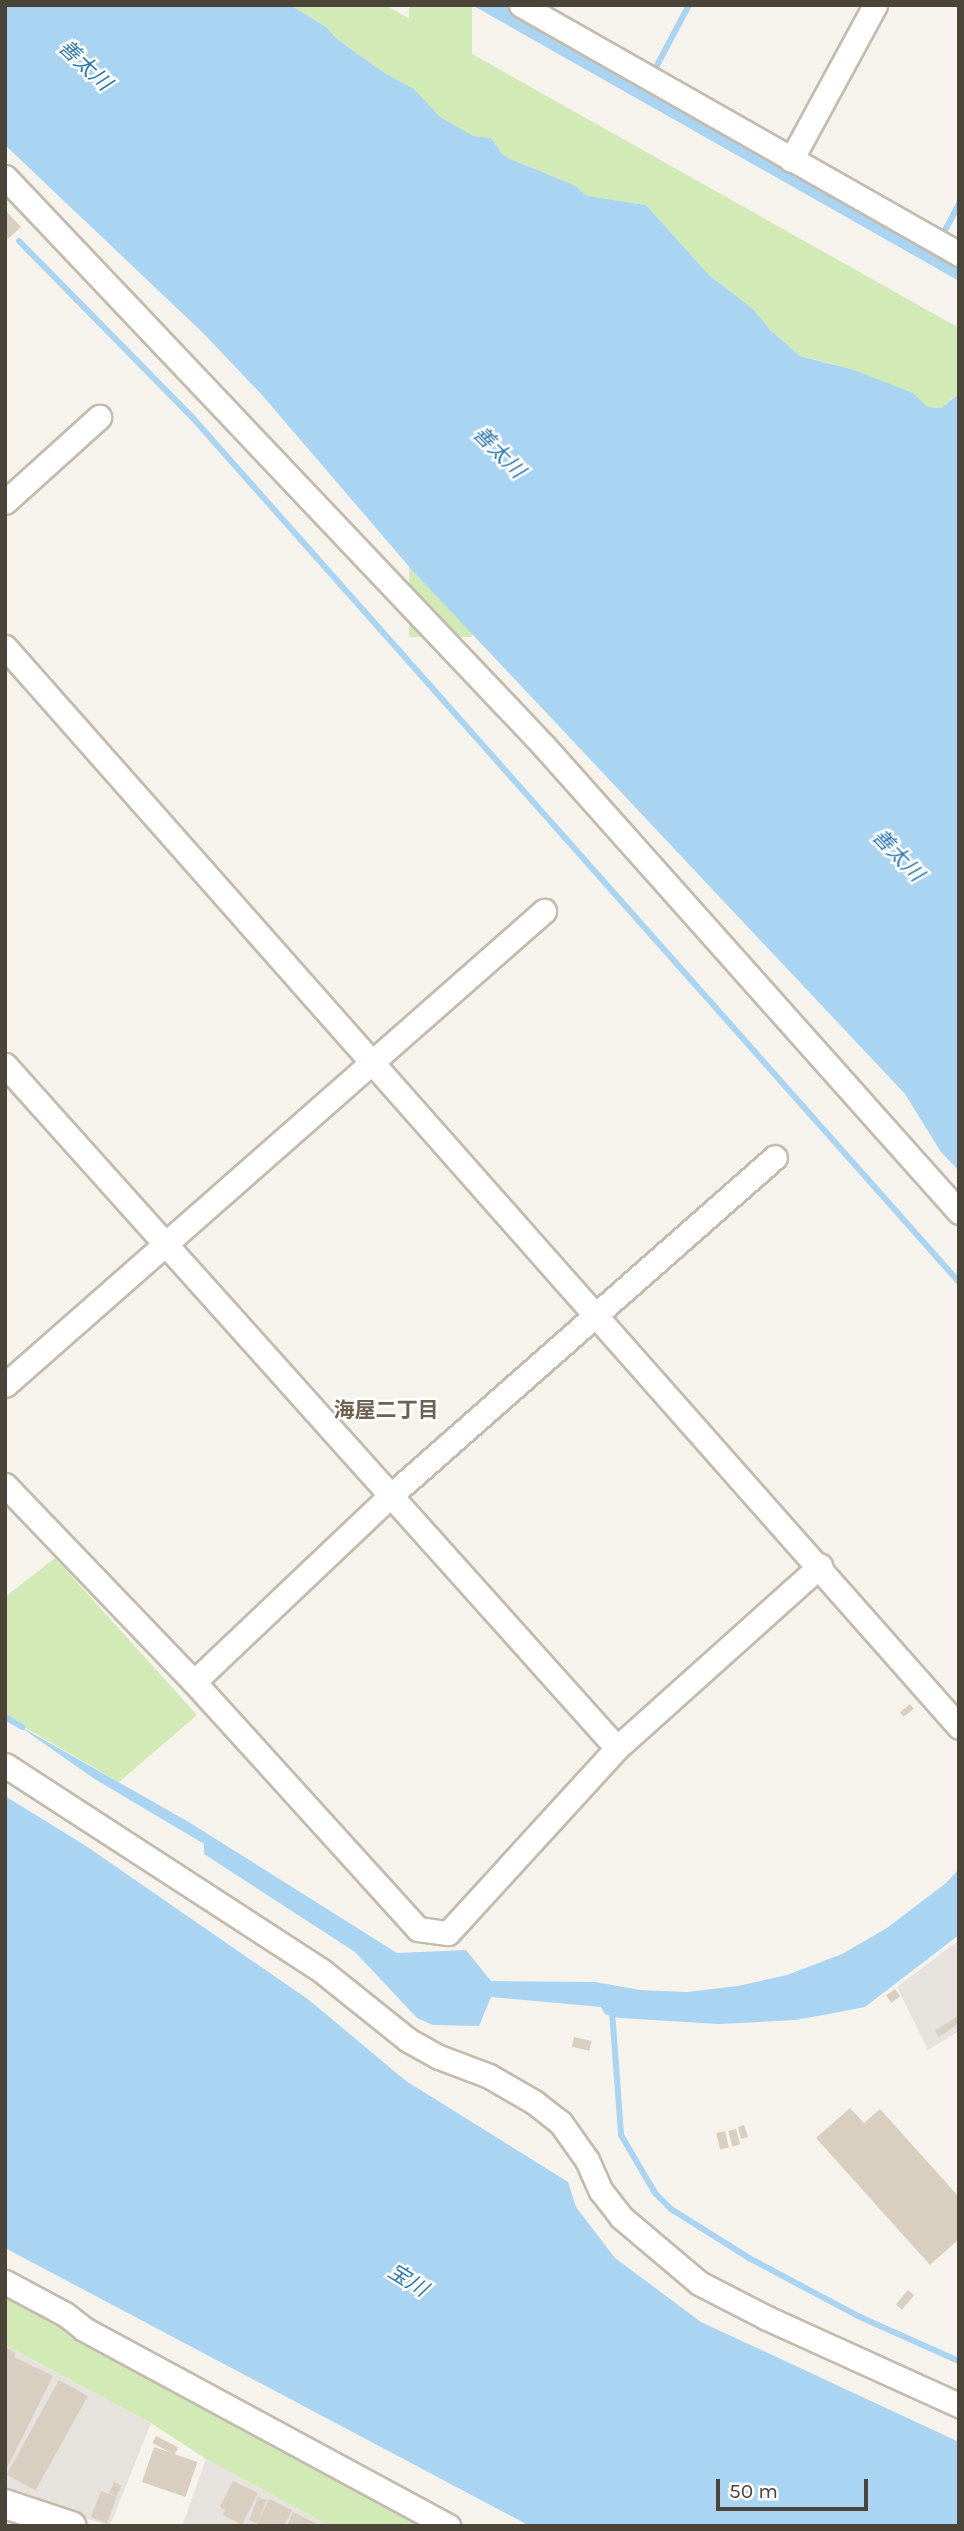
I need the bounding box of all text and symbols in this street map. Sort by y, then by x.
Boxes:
water label: 善太川 [53,34,117,96]
water label: 善太川 [468,421,530,483]
water label: 善太川 [867,824,929,886]
district label: 海屋二丁目 [334,1397,438,1423]
water label: 宝川 [384,2258,432,2302]
scale bar [719,2464,871,2508]
text: 50 m [729,2479,778,2503]

